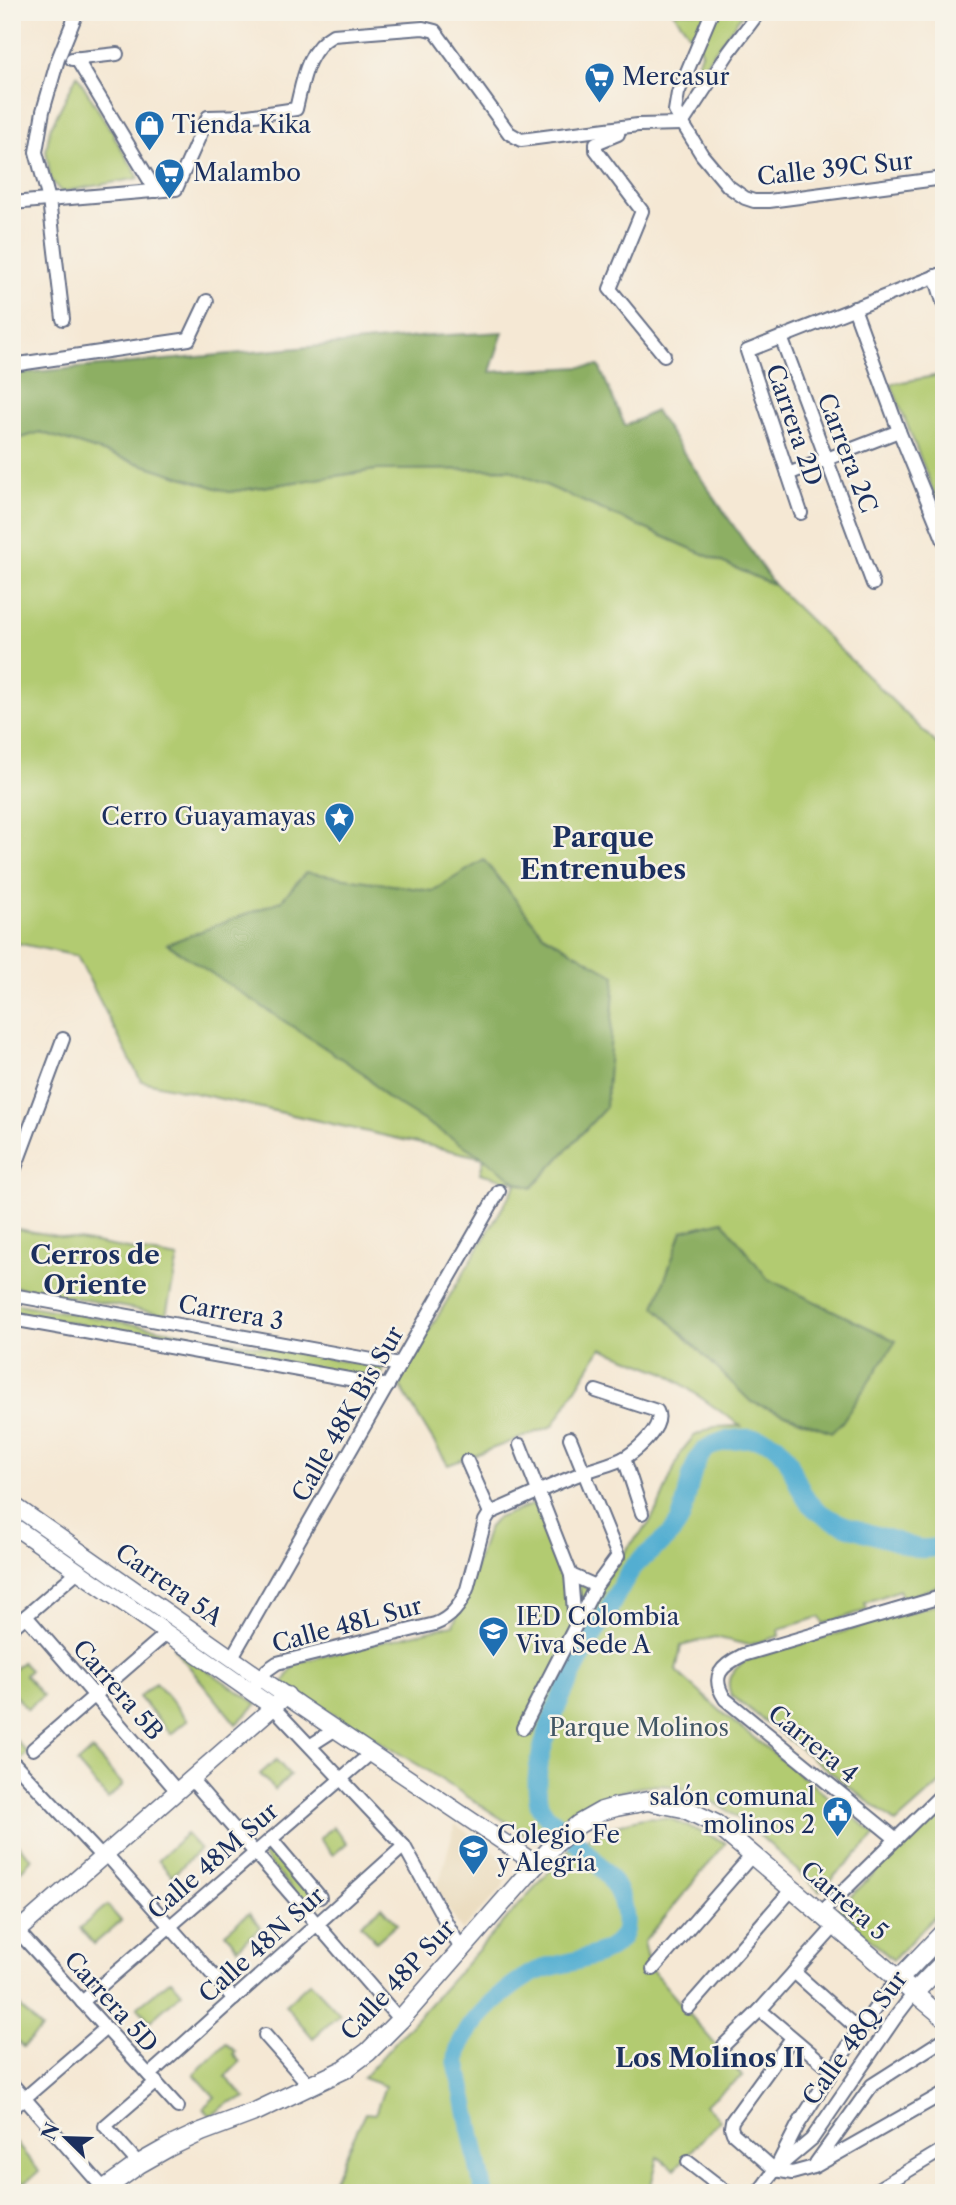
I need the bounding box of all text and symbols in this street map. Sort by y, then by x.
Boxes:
supermarket icon: Mercasur [582,60,616,104]
place label: Mercasur [622,62,730,91]
shop icon: Tienda Kika [132,108,166,152]
place label: Tienda Kika [172,110,311,139]
street label: Calle 39C Sur [756,146,914,191]
supermarket icon: Malambo [153,156,187,200]
place label: Malambo [193,158,301,187]
street label: Carrera 2D [760,360,829,489]
street label: Carrera 2C [811,389,884,517]
place icon: Cerro Guayamayas [322,800,356,844]
place label: Cerro Guayamayas [101,802,316,831]
district label: Parque Entrenubes [520,820,686,886]
district label: Cerros de Oriente [30,1239,160,1301]
street label: Carrera 3 [176,1289,286,1336]
street label: Calle 48K Bis Sur [286,1321,410,1507]
street label: Carrera 5A [110,1537,229,1633]
street label: Calle 48L Sur [269,1591,425,1658]
place label: IED Colombia Viva Sede A [515,1602,680,1659]
school or university icon: IED Colombia Viva Sede A [476,1614,510,1658]
street label: Carrera 5B [67,1634,170,1746]
street label: Carrera 4 [763,1699,864,1789]
park label: Parque Molinos [549,1713,729,1742]
place label: salón comunal molinos 2 [649,1782,815,1839]
public building icon: salón comunal molinos 2 [821,1794,855,1838]
street label: Calle 48M Sur [142,1796,284,1925]
place label: Colegio Fe y Alegría [496,1820,620,1877]
school or university icon: Colegio Fe y Alegría [457,1832,491,1876]
street label: Carrera 5 [795,1855,894,1946]
street label: Calle 48N Sur [193,1881,330,2009]
street label: Calle 48P Sur [334,1913,461,2046]
street label: Carrera 5D [59,1945,164,2058]
street label: Calle 48Q Sur [796,1965,913,2111]
district label: Los Molinos II [615,2042,805,2074]
north arrow [32,2104,102,2174]
text: N [37,2119,65,2144]

